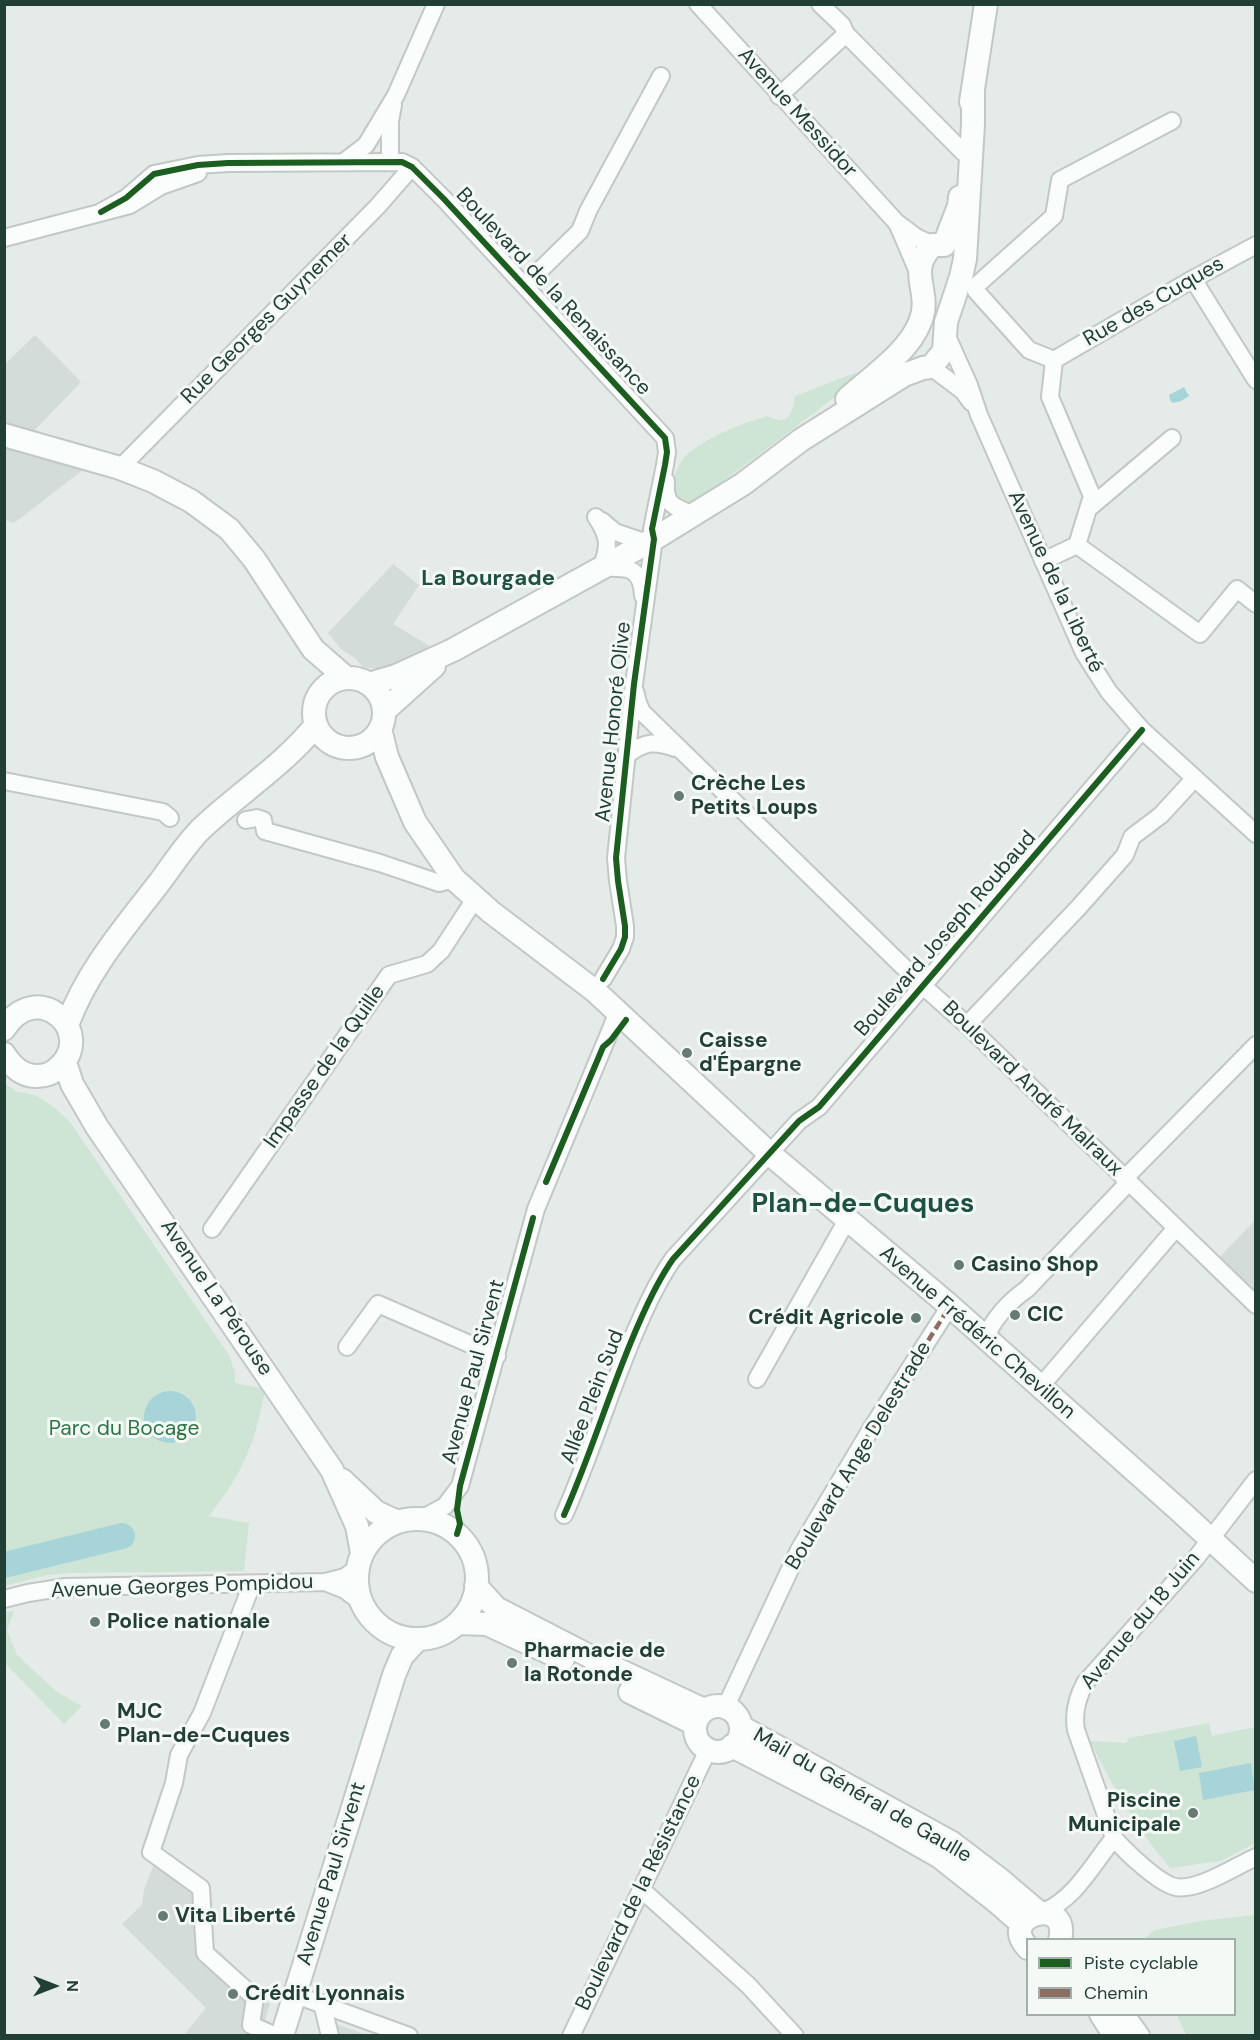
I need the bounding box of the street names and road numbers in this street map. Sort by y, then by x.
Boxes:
street label: Avenue Messidor [732,43,862,183]
street label: Boulevard de la Renaissance [450,183,656,401]
street label: Rue Georges Guynemer [176,228,358,410]
street label: Rue des Cuques [1079,252,1229,352]
street label: Avenue de la Liberté [1002,487,1108,677]
street label: Avenue Honoré Olive [591,620,637,824]
street label: Boulevard Joseph Roubaud [850,826,1042,1042]
street label: Impasse de la Quille [259,980,391,1154]
street label: Boulevard André Malraux [937,996,1127,1182]
street label: Avenue La Pérouse [154,1215,278,1381]
street label: Avenue Frédéric Chevillon [874,1241,1080,1425]
street label: Avenue Paul Sirvent [437,1277,511,1467]
street label: Allée Plein Sud [556,1326,630,1468]
street label: Boulevard Ange Delestrade [781,1337,937,1575]
street label: Avenue du 18 Juin [1076,1547,1206,1695]
street label: Avenue Georges Pompidou [50,1570,314,1604]
street label: Mail du Général de Gaulle [748,1723,976,1869]
street label: Boulevard de la Résistance [571,1771,707,2015]
street label: Avenue Paul Sirvent [292,1779,372,1969]

